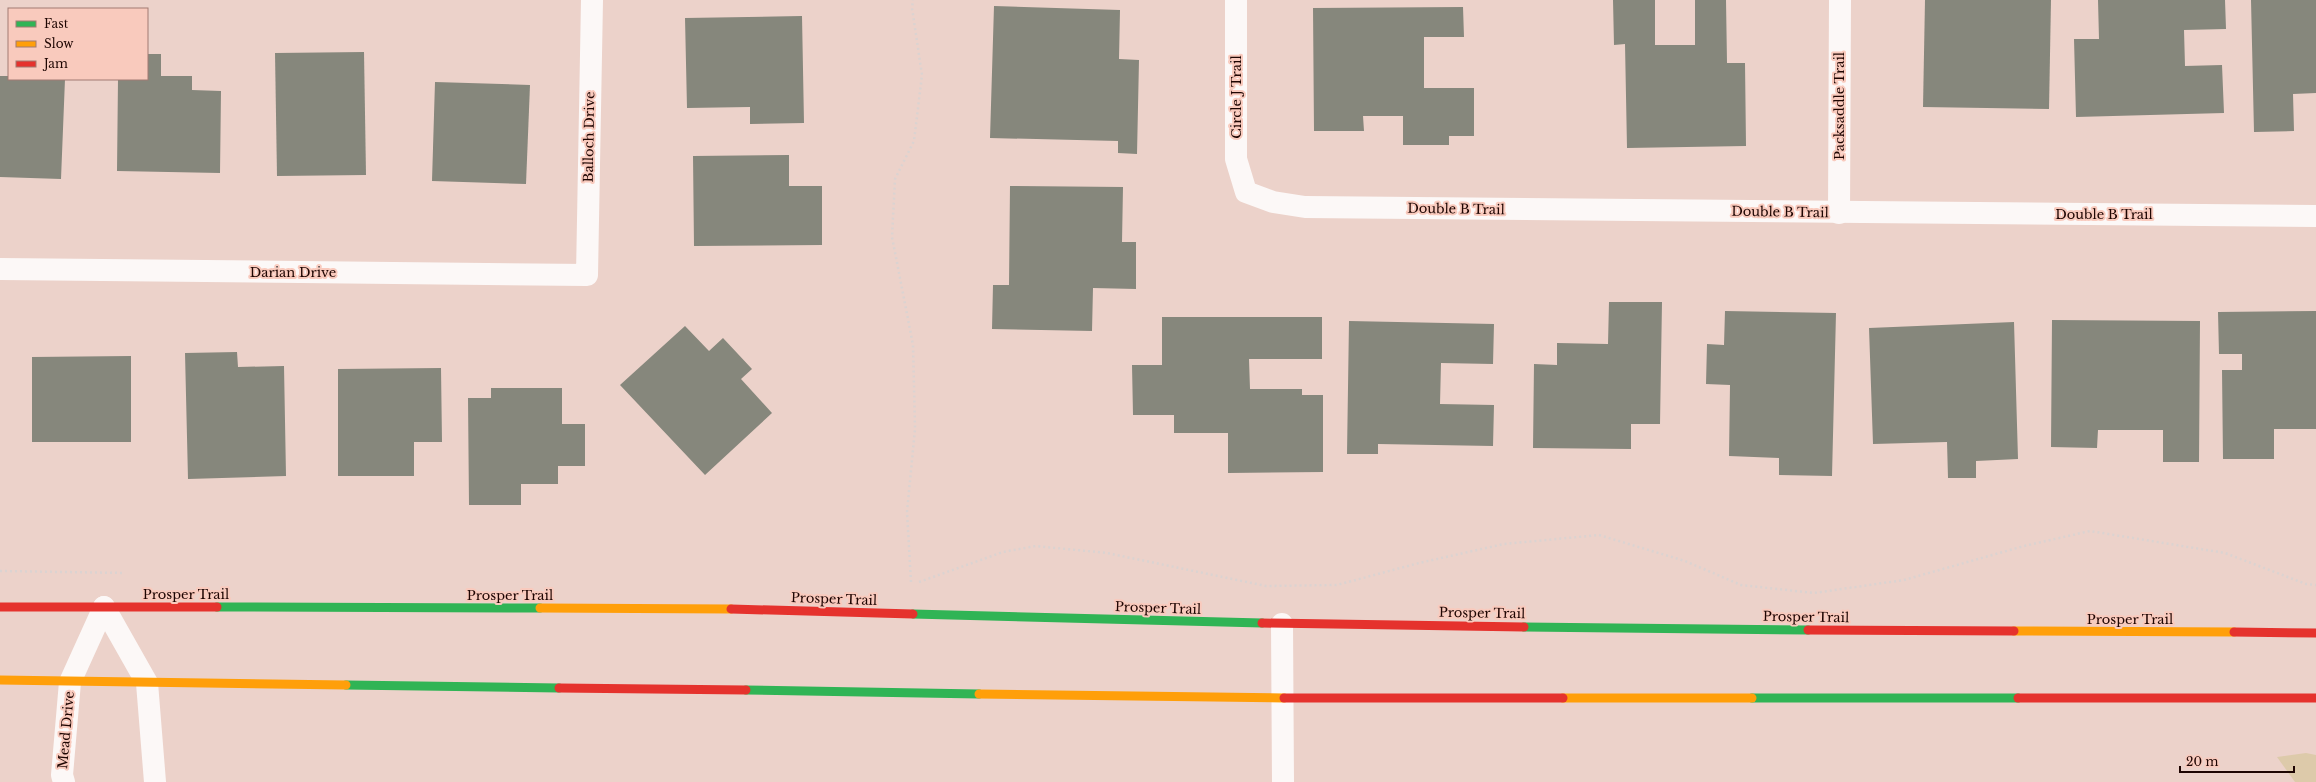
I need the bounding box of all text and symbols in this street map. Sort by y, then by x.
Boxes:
legend [8,8,148,80]
text: Fast [44,16,69,31]
text: Slow [44,36,74,51]
street label: Packsaddle Trail [1831,52,1848,160]
street label: Circle J Trail [1228,55,1245,139]
text: Jam [42,56,68,71]
street label: Balloch Drive [580,91,598,183]
street label: Double B Trail [1407,200,1505,218]
street label: Double B Trail [1731,203,1829,221]
street label: Double B Trail [2055,206,2153,223]
street label: Darian Drive [250,264,336,281]
street label: Prosper Trail [143,586,229,603]
street label: Prosper Trail [467,587,553,604]
street label: Prosper Trail [791,589,877,609]
street label: Prosper Trail [1115,598,1201,618]
street label: Prosper Trail [1439,604,1525,622]
street label: Prosper Trail [1763,608,1849,626]
street label: Prosper Trail [2087,611,2173,628]
street label: Mead Drive [54,690,78,770]
scale bar [2180,748,2294,774]
text: 20 m [2186,754,2218,769]

